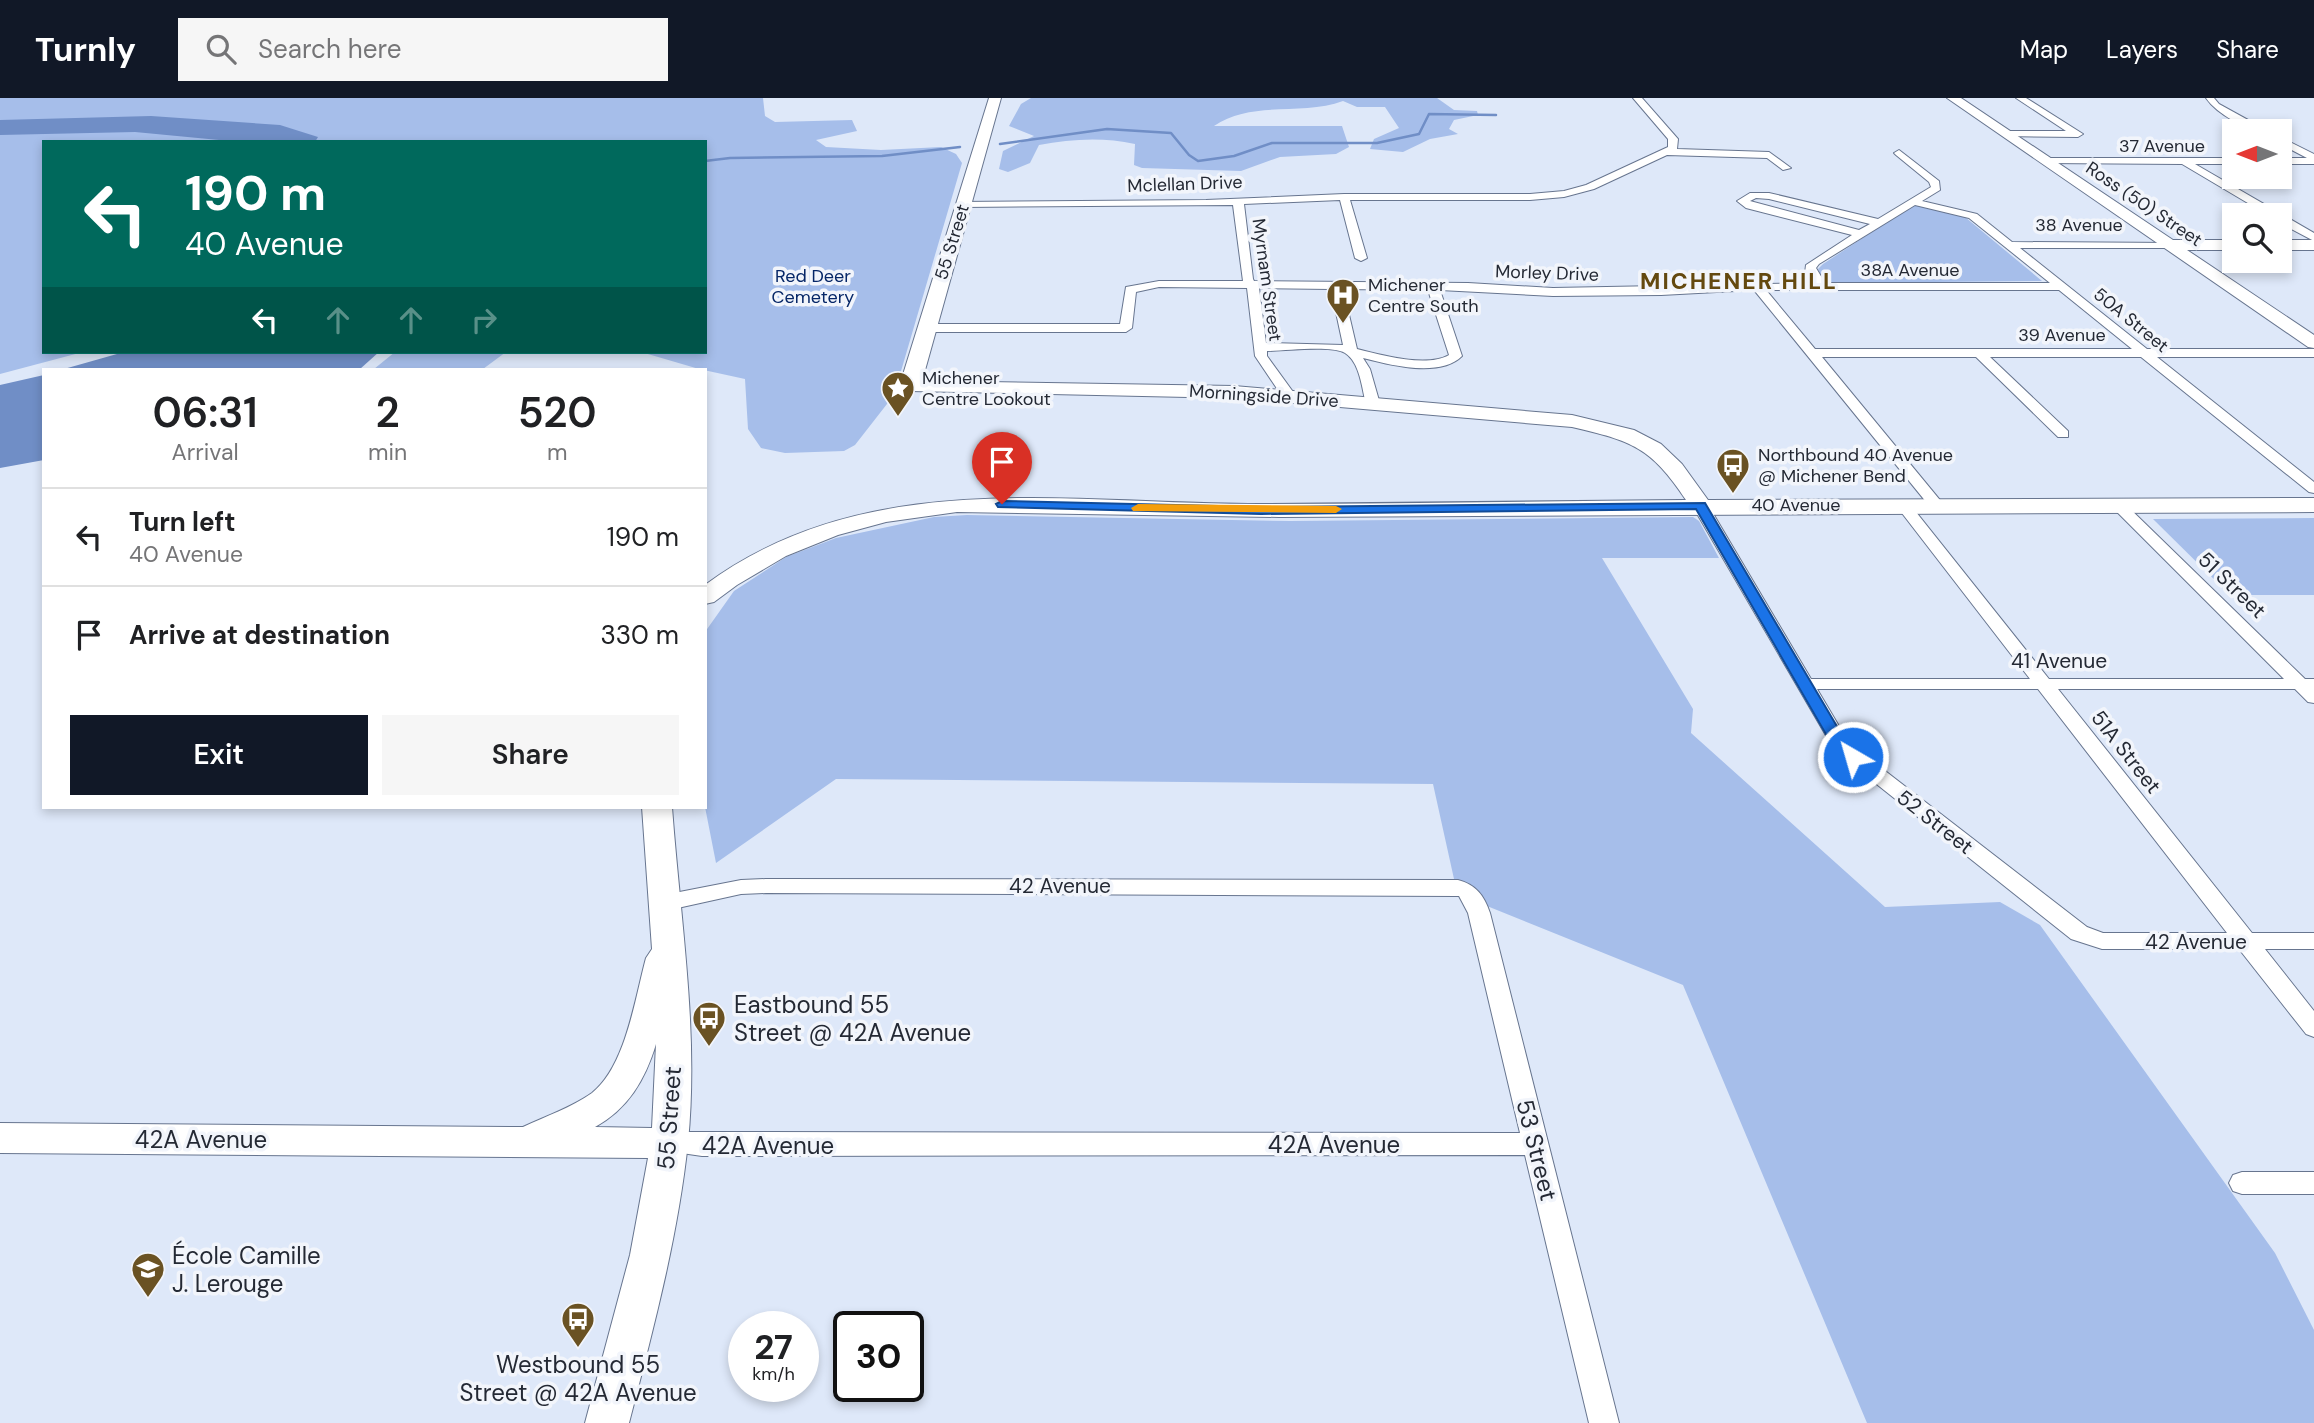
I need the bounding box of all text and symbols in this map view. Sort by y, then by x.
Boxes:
search box [178,18,668,81]
text: Turnly [35,28,136,71]
icon: search [202,30,240,68]
text: Search here [258,32,401,66]
text: Map [2020,34,2068,65]
text: Layers [2106,34,2178,65]
text: Share [2216,34,2279,65]
north arrow [2222,119,2292,189]
map controls [2222,119,2292,273]
street label: 37 Avenue [2119,134,2205,158]
street label: Ross (50) Street [2081,156,2207,252]
text: 190 m [185,161,326,225]
icon: left [70,168,161,259]
street label: Mclellan Drive [1127,170,1243,198]
street label: 55 Street [929,201,975,283]
button: search [2222,203,2292,273]
street label: 38 Avenue [2035,213,2123,237]
street label: Myrnam Street [1247,217,1287,343]
text: 40 Avenue [185,223,344,265]
street label: 38A Avenue [1861,258,1959,282]
street label: Morley Drive [1495,259,1599,287]
park label: Red Deer Cemetery [772,264,854,309]
district label: MICHENER HILL [1640,266,1838,296]
place label: Michener Centre South [1368,273,1479,318]
hospital icon: Michener Centre South [1324,276,1362,325]
street label: 50A Street [2088,282,2174,358]
icon: left [246,301,284,339]
icon: ahead [319,301,357,339]
icon: ahead [392,301,430,339]
icon: right [465,301,503,339]
street label: 39 Avenue [2018,323,2106,347]
place label: Michener Centre Lookout [922,366,1051,411]
place icon: Michener Centre Lookout [879,369,917,418]
street label: Morningside Drive [1188,379,1340,413]
text: 06:31 [152,385,258,440]
text: 2 [376,385,400,440]
text: 520 [518,385,597,440]
pin [972,432,1032,504]
text: Arrival [172,437,239,467]
text: min [368,437,407,467]
text: m [547,437,567,467]
icon: arrive [983,443,1021,481]
place label: Northbound 40 Avenue @ Michener Bend [1758,443,1953,488]
bus stop icon: Northbound 40 Avenue @ Michener Bend [1714,446,1752,495]
street label: 40 Avenue [1751,493,1841,517]
text: Turn left [129,505,236,539]
icon: left [70,518,108,556]
text: 190 m [607,520,679,554]
text: 40 Avenue [129,539,243,569]
street label: 51 Street [2192,546,2272,624]
icon: arrive [70,616,108,654]
text: Arrive at destination [129,618,390,652]
text: 330 m [600,618,679,652]
street label: 41 Avenue [2011,647,2107,675]
street label: 51A Street [2085,705,2167,799]
button: Exit [70,715,368,795]
button: Share [382,715,679,795]
position arrow [1816,720,1890,794]
street label: 52 Street [1891,783,1979,861]
street label: 42 Avenue [1009,872,1111,900]
street label: 42 Avenue [2145,928,2247,956]
place label: Eastbound 55 Street @ 42A Avenue [734,989,971,1048]
bus stop icon: Eastbound 55 Street @ 42A Avenue [690,999,728,1048]
street label: 55 Street [650,1065,688,1171]
street label: 53 Street [1509,1096,1565,1204]
street label: 42A Avenue [135,1124,267,1155]
street label: 42A Avenue [1268,1129,1400,1160]
street label: 42A Avenue [702,1130,834,1161]
place label: École Camille J. Lerouge [172,1240,321,1299]
school or university icon: École Camille J. Lerouge [129,1250,167,1299]
bus stop icon: Westbound 55 Street @ 42A Avenue [559,1300,597,1349]
speed limit sign: 30 [833,1311,924,1402]
text: 27 [754,1324,793,1370]
place label: Westbound 55 Street @ 42A Avenue [459,1349,697,1408]
text: km/h [752,1362,795,1386]

